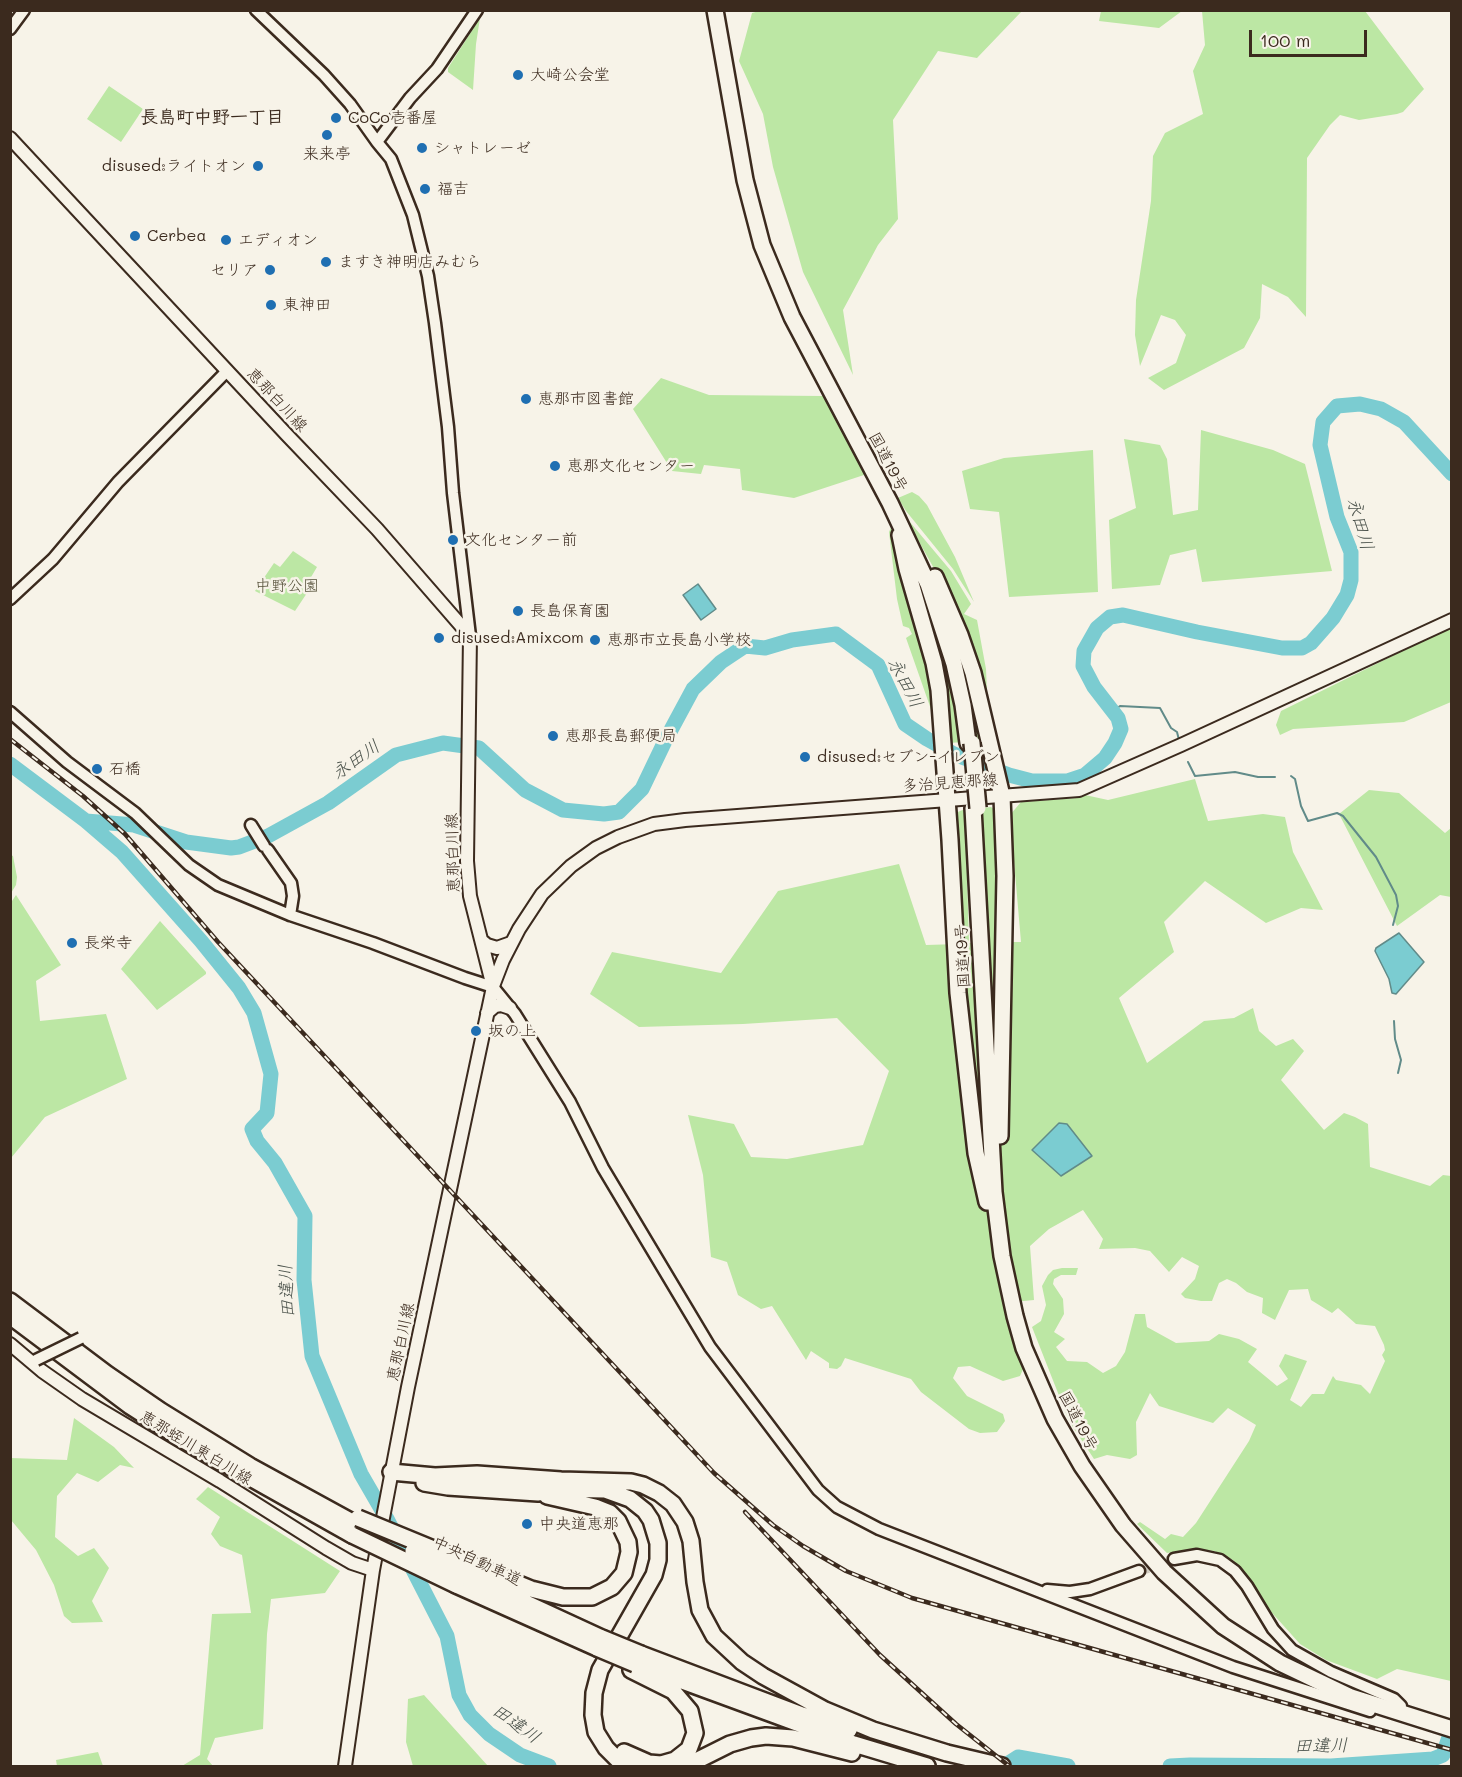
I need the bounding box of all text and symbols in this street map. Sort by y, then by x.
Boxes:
scale bar [1252,18,1370,56]
text: 100 m [1260,28,1310,52]
place label: 大崎公会堂 [530,65,610,85]
marker: 大崎公会堂 [511,68,525,82]
district label: 長島町中野一丁目 [140,106,284,128]
place label: CoCo壱番屋 [348,108,438,128]
marker: CoCo壱番屋 [329,111,343,125]
marker: 来来亭 [320,128,334,142]
place label: シャトレーゼ [434,138,531,158]
marker: シャトレーゼ [415,141,429,155]
place label: 来来亭 [303,144,351,164]
place label: disused:ライトオン [102,156,246,176]
marker: disused:ライトオン [251,159,265,173]
place label: 福吉 [437,179,469,199]
marker: 福吉 [418,182,432,196]
place label: Cerbea [147,226,206,246]
marker: Cerbea [128,229,142,243]
place label: エディオン [238,230,318,250]
marker: エディオン [219,233,233,247]
place label: ますき神明店みむら [338,252,482,272]
marker: ますき神明店みむら [319,255,333,269]
place label: セリア [210,260,258,280]
marker: セリア [263,263,277,277]
place label: 東神田 [283,295,331,315]
marker: 東神田 [264,298,278,312]
street label: 恵那白川線 [243,364,311,436]
place label: 恵那市図書館 [538,389,634,409]
marker: 恵那市図書館 [519,392,533,406]
street label: 国道19号 [864,429,912,495]
place label: 恵那文化センター [567,456,695,476]
marker: 恵那文化センター [548,459,562,473]
water label: 永田川 [1342,495,1378,553]
place label: 文化センター前 [465,530,577,550]
marker: 文化センター前 [446,533,460,547]
park label: 中野公園 [255,576,319,596]
place label: 長島保育園 [530,601,610,621]
marker: 長島保育園 [511,604,525,618]
place label: disused:Amixcom [451,628,584,648]
place label: 恵那市立長島小学校 [607,630,751,650]
marker: disused:Amixcom [432,631,446,645]
marker: 恵那市立長島小学校 [588,633,602,647]
water label: 永田川 [883,654,927,712]
place label: 恵那長島郵便局 [565,726,677,746]
marker: 恵那長島郵便局 [546,729,560,743]
water label: 永田川 [328,736,384,784]
place label: disused:セブン-イレブン [817,747,1000,767]
marker: disused:セブン-イレブン [798,750,812,764]
place label: 石橋 [109,759,141,779]
marker: 石橋 [90,762,104,776]
street label: 多治見恵那線 [901,770,999,796]
street label: 恵那白川線 [442,813,464,893]
street label: 国道19号 [952,923,974,989]
place label: 長栄寺 [84,933,132,953]
marker: 長栄寺 [65,936,79,950]
place label: 坂の上 [488,1021,536,1041]
marker: 坂の上 [469,1024,483,1038]
water label: 田違川 [275,1263,299,1319]
street label: 恵那白川線 [383,1301,419,1383]
street label: 国道19号 [1054,1388,1102,1454]
street label: 恵那蛭川東白川線 [136,1407,256,1489]
place label: 中央道恵那 [539,1514,619,1534]
marker: 中央道恵那 [520,1517,534,1531]
street label: 中央自動車道 [429,1532,525,1590]
water label: 田違川 [488,1700,544,1748]
water label: 田違川 [1294,1735,1348,1757]

